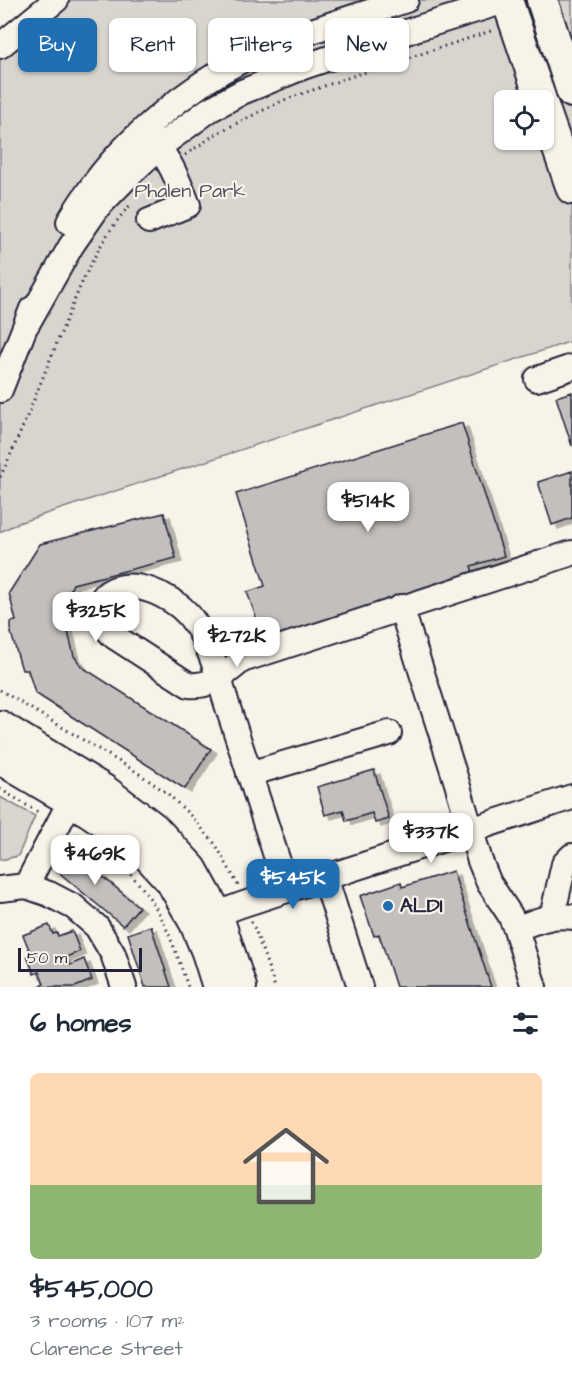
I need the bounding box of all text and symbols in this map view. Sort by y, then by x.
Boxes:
chip: Buy [18,18,97,72]
chip: Rent [109,18,196,72]
chip: Filters [208,18,313,72]
chip: New [325,18,409,72]
map controls [494,90,554,150]
button: locate [494,90,554,150]
park label: Phalen Park [134,177,246,205]
pin: $514K [326,482,410,533]
text: $514K [341,487,395,515]
pin: $325K [54,592,138,643]
text: $325K [66,597,126,625]
pin: $272K [195,617,279,668]
text: $272K [208,622,266,650]
pin: $337K [389,813,473,864]
text: $337K [403,818,459,846]
pin: $469K [53,835,137,886]
text: $469K [65,840,125,868]
pin: $545K [251,859,335,910]
text: $545K [260,864,326,892]
place label: ALDI [400,892,443,920]
marker: ALDI [381,899,395,913]
scale bar [18,945,142,972]
text: 50 m [27,947,67,969]
text: 6 homes [30,1005,132,1041]
icon: filters [509,1007,542,1040]
icon: home [232,1112,340,1220]
text: $545,000 [30,1271,153,1307]
text: 3 rooms · 107 m² [30,1307,185,1335]
text: Clarence Street [30,1335,183,1363]

